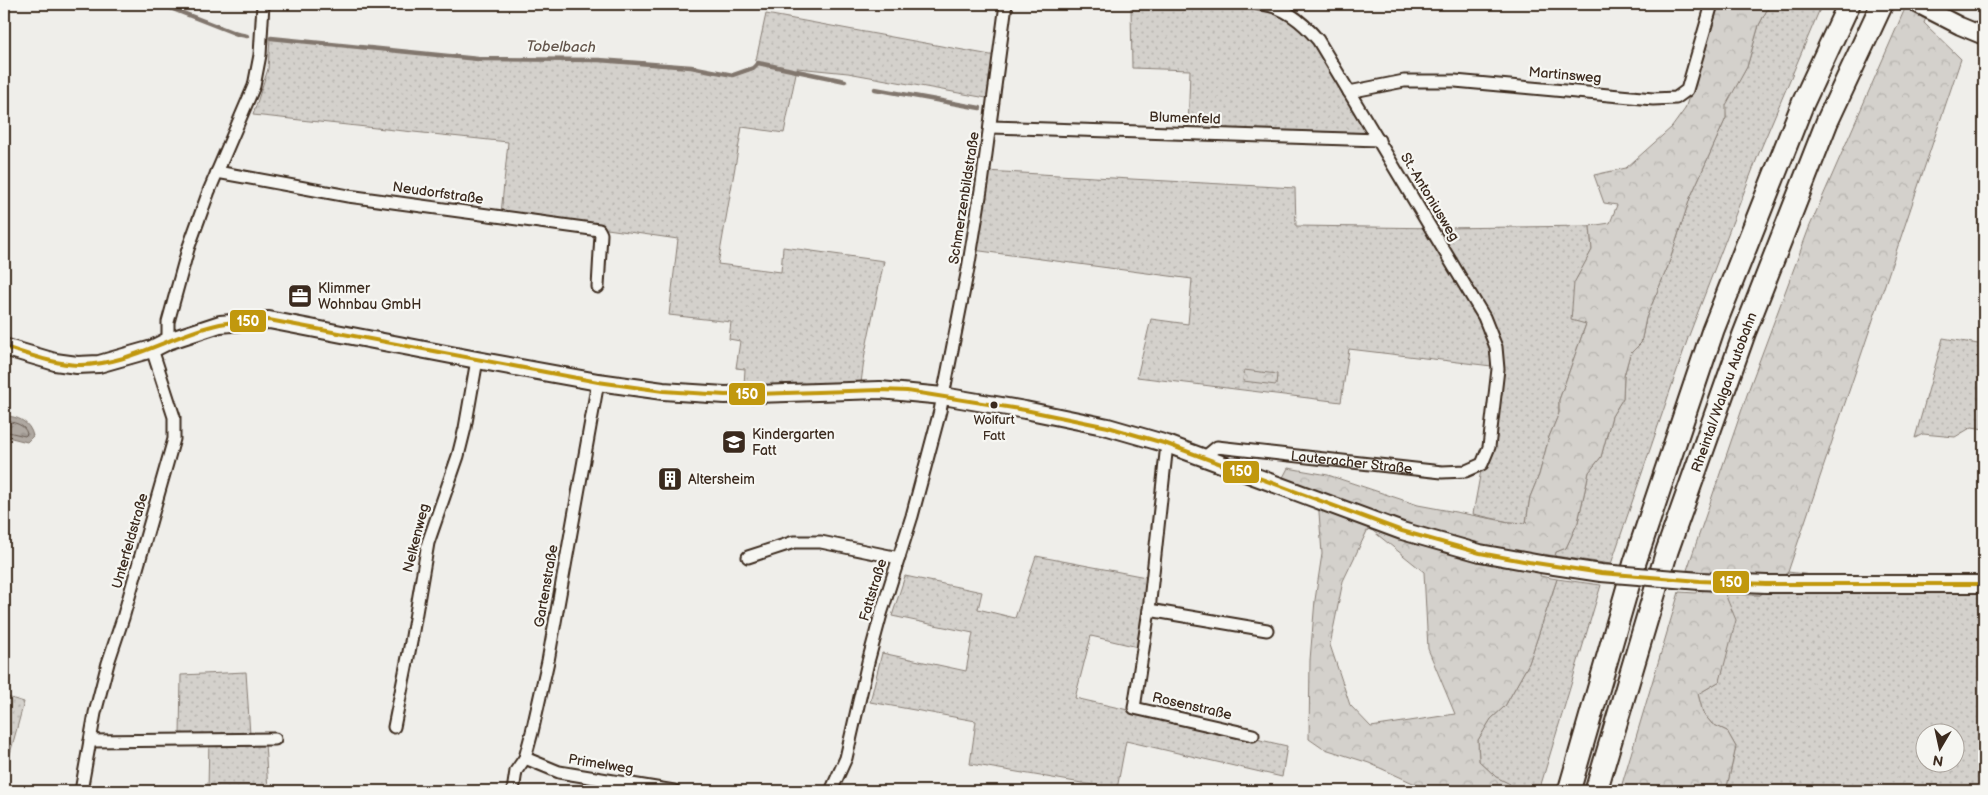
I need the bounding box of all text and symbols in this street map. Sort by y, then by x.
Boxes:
water label: Tobelbach [526,37,596,57]
street label: Martinsweg [1528,63,1602,87]
street label: Blumenfeld [1149,108,1221,128]
street label: Schmerzenbildstraße [945,131,983,265]
street label: St.-Antoniusweg [1397,150,1463,244]
street label: Neudorfstraße [391,178,485,208]
place label: Klimmer Wohnbau GmbH [318,280,421,313]
office icon: Klimmer Wohnbau GmbH [287,283,313,309]
line badge: 150 [229,309,267,333]
street label: Rheintal/Walgau Autobahn [1687,310,1760,474]
text: 150 [237,313,260,330]
line badge: 150 [728,382,766,406]
text: 150 [736,386,759,403]
marker: Wolfurt Fatt [989,400,999,410]
place label: Wolfurt Fatt [973,412,1015,444]
place label: Kindergarten Fatt [752,426,835,459]
school or university icon: Kindergarten Fatt [721,429,747,455]
street label: Lauteracher Straße [1290,447,1413,477]
line badge: 150 [1222,460,1260,484]
text: 150 [1230,463,1253,480]
building icon: Altersheim [657,466,683,492]
place label: Altersheim [688,471,755,488]
street label: Unterfeldstraße [108,491,152,591]
street label: Nelkenweg [399,502,433,574]
street label: Gartenstraße [530,543,562,629]
street label: Fattstraße [855,557,891,623]
line badge: 150 [1712,570,1750,594]
text: 150 [1720,574,1743,591]
street label: Rosenstraße [1151,689,1233,723]
north arrow [1916,722,1966,772]
street label: Primelweg [567,750,635,778]
text: N [1932,751,1945,770]

